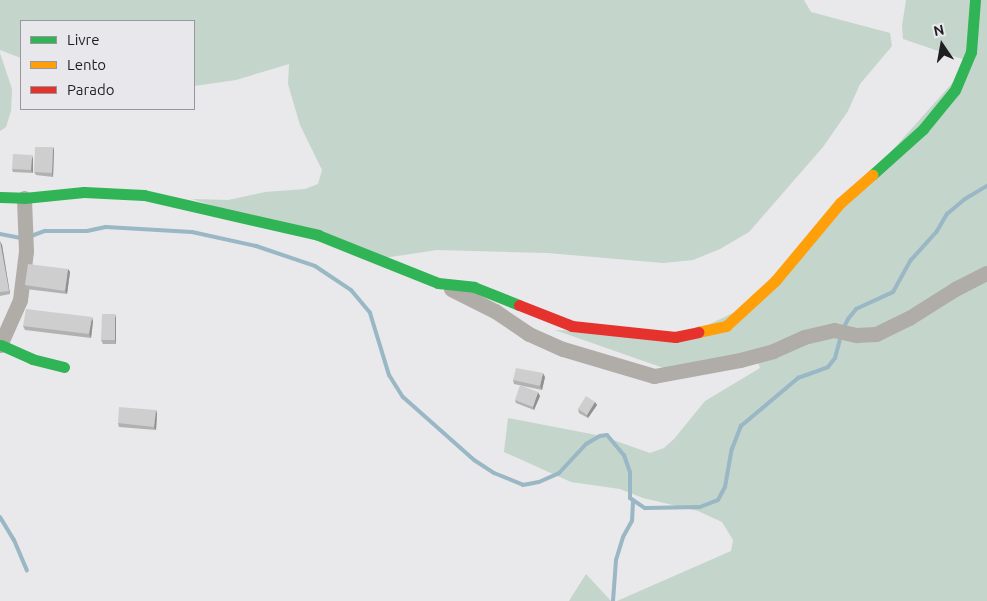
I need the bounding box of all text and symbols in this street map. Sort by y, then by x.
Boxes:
legend [20,20,195,110]
north arrow [917,20,967,70]
text: N [932,21,946,39]
text: Livre [67,31,100,48]
text: Lento [67,56,106,73]
text: Parado [67,81,114,98]

